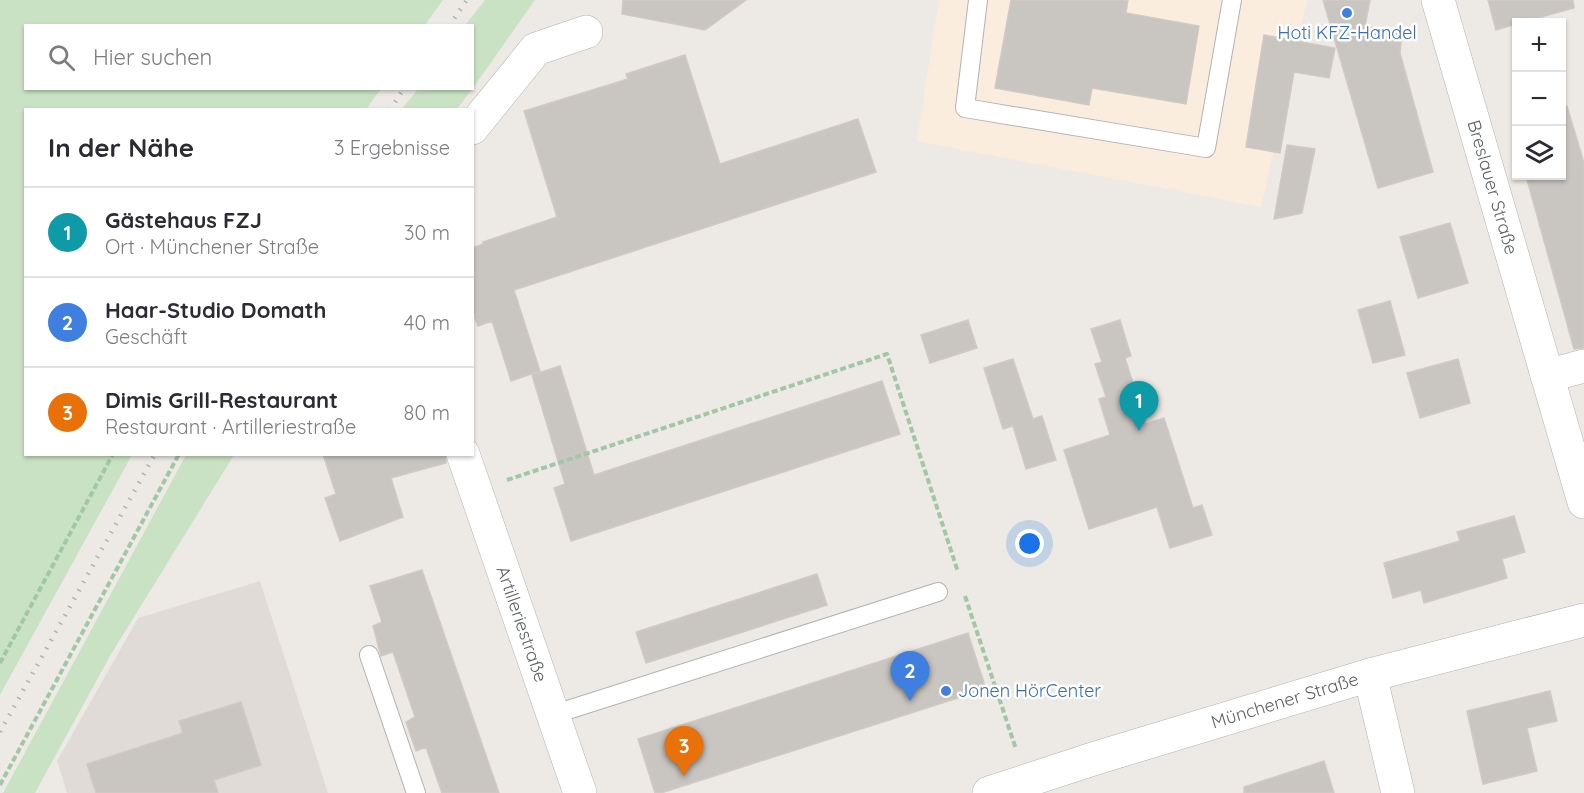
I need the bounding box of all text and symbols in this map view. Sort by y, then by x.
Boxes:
marker: Hoti KFZ-Handel [1340,6,1354,20]
map controls [1512,18,1566,180]
button: + [1512,18,1566,72]
place label: Hoti KFZ-Handel [1277,21,1417,44]
search box [24,24,474,90]
icon: search [45,41,78,74]
text: Hier suchen [93,43,212,71]
button: − [1512,72,1566,126]
street label: Breslauer Straße [1462,117,1523,257]
button: layers [1512,126,1566,180]
text: In der Nähe [48,131,194,164]
text: 3 Ergebnisse [334,135,450,160]
text: Gästehaus FZJ [105,206,262,234]
text: 1 [64,220,71,245]
text: 30 m [404,220,450,245]
text: Ort · Münchener Straße [105,234,319,259]
text: Haar-Studio Domath [105,296,327,324]
text: 2 [62,310,73,335]
text: 40 m [404,310,450,335]
text: Geschäft [105,324,187,349]
pin: 1 [1120,382,1158,431]
text: Dimis Grill-Restaurant [105,386,338,414]
text: 3 [62,400,73,425]
text: 80 m [404,400,450,425]
text: Restaurant · Artilleriestraße [105,414,356,439]
your location [1015,529,1044,558]
street label: Artilleriestraße [492,563,553,685]
pin: 2 [890,652,930,701]
street label: Münchener Straße [1208,667,1361,733]
place label: Jonen HörCenter [958,679,1101,702]
marker: Jonen HörCenter [939,684,953,698]
pin: 3 [664,726,704,776]

